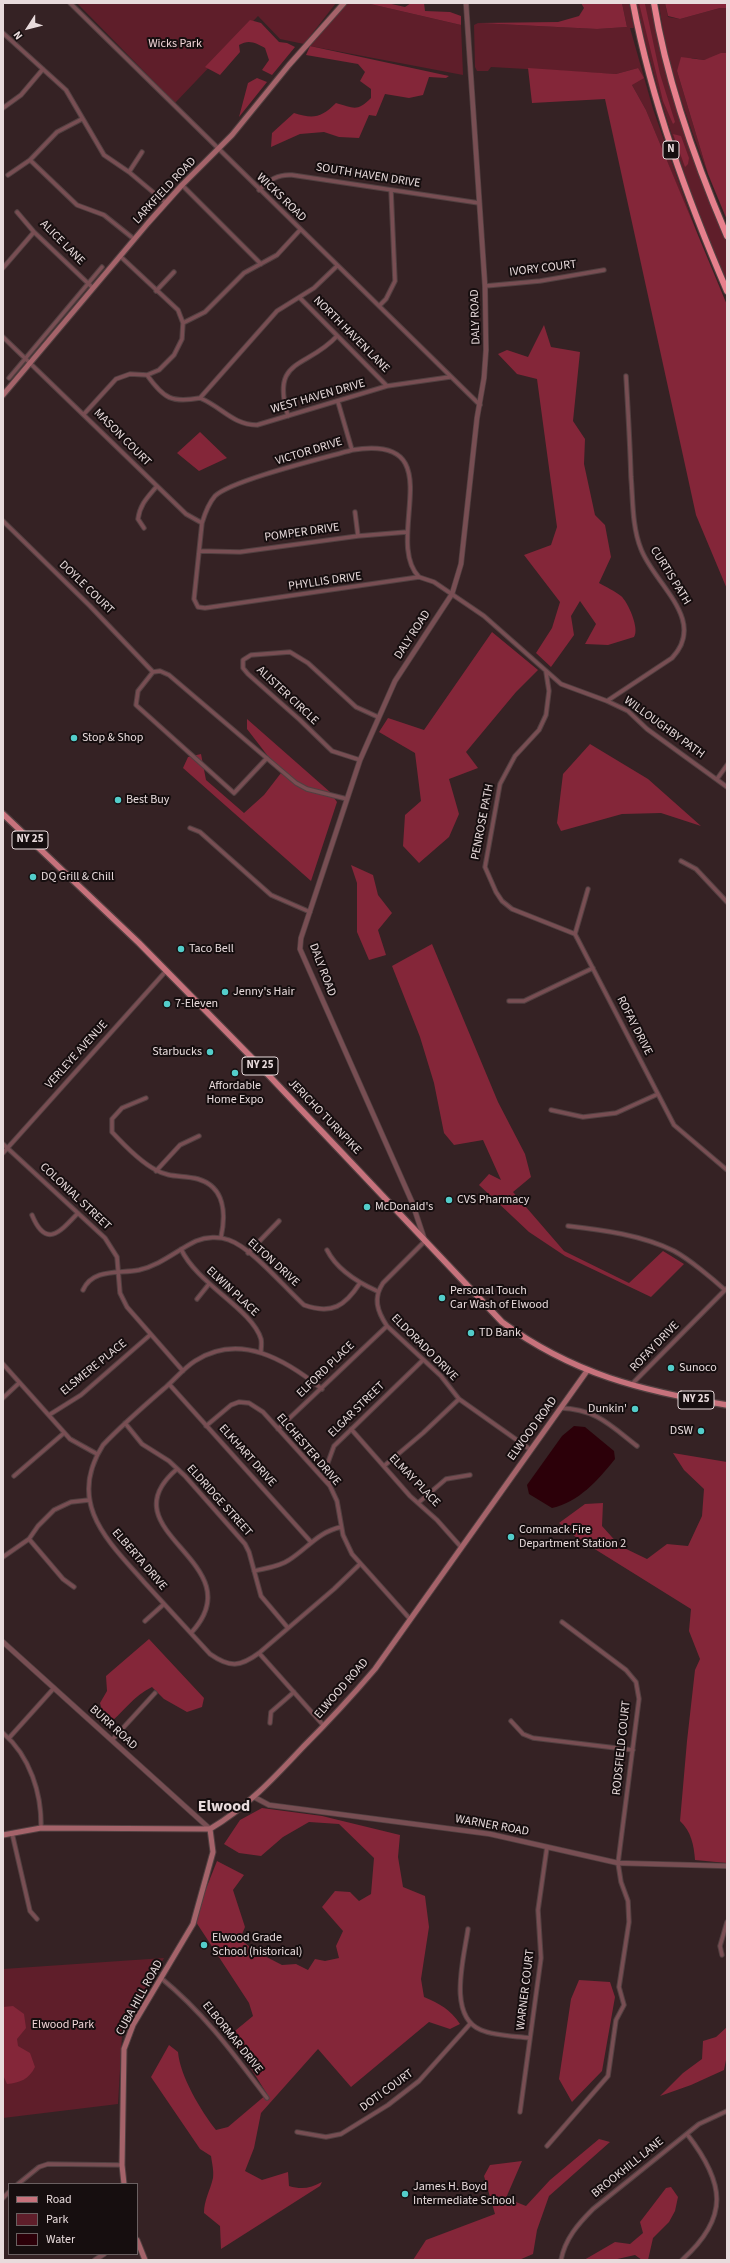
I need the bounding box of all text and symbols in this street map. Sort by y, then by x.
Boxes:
north arrow [8,8,48,48]
text: N [10,28,26,43]
park label: Wicks Park [148,37,202,51]
road number: N [663,141,679,159]
street label: LARKFIELD ROAD [130,155,200,227]
street label: SOUTH HAVEN DRIVE [315,161,421,191]
street label: WICKS ROAD [253,171,309,225]
street label: ALICE LANE [37,218,87,268]
street label: IVORY COURT [509,258,577,280]
street label: DALY ROAD [468,289,484,345]
street label: NORTH HAVEN LANE [310,294,392,376]
street label: WEST HAVEN DRIVE [269,377,367,417]
street label: MASON COURT [90,406,154,470]
street label: VICTOR DRIVE [274,435,344,469]
street label: POMPER DRIVE [264,521,340,545]
street label: CURTIS PATH [646,544,694,608]
street label: DOYLE COURT [56,558,116,618]
street label: PHYLLIS DRIVE [287,570,363,594]
street label: DALY ROAD [392,608,434,662]
street label: ALISTER CIRCLE [253,664,321,728]
street label: WILLOUGHBY PATH [621,694,707,762]
place label: Stop & Shop [82,731,143,745]
marker: Stop & Shop [69,733,79,743]
street label: PENROSE PATH [469,783,497,861]
place label: Best Buy [126,793,169,807]
marker: Best Buy [113,795,123,805]
road number: NY 25 [12,831,48,849]
place label: DQ Grill & Chill [41,870,114,884]
marker: DQ Grill & Chill [28,872,38,882]
place label: Taco Bell [189,942,234,956]
street label: DALY ROAD [305,942,339,998]
marker: Taco Bell [176,944,186,954]
place label: Jenny's Hair [233,985,295,999]
marker: Jenny's Hair [220,987,230,997]
street label: ROFAY DRIVE [613,994,655,1058]
place label: 7-Eleven [175,997,218,1011]
marker: 7-Eleven [162,999,172,1009]
street label: VERLEYE AVENUE [43,1018,111,1092]
place label: Starbucks [152,1045,202,1059]
marker: Starbucks [205,1047,215,1057]
road number: NY 25 [242,1057,278,1075]
marker: Affordable Home Expo [230,1068,240,1078]
street label: JERICHO TURNPIKE [284,1076,364,1158]
place label: Affordable Home Expo [206,1079,264,1107]
street label: COLONIAL STREET [36,1160,114,1234]
place label: CVS Pharmacy [457,1193,529,1207]
marker: CVS Pharmacy [444,1195,454,1205]
place label: McDonald's [375,1200,433,1214]
marker: McDonald's [362,1202,372,1212]
street label: ELTON DRIVE [244,1236,302,1290]
street label: ELWIN PLACE [203,1264,261,1320]
place label: Personal Touch Car Wash of Elwood [450,1284,549,1312]
marker: Personal Touch Car Wash of Elwood [437,1293,447,1303]
street label: ELDORADO DRIVE [388,1312,460,1384]
street label: ROFAY DRIVE [627,1319,683,1375]
place label: TD Bank [479,1326,521,1340]
marker: TD Bank [466,1328,476,1338]
street label: ELSMERE PLACE [58,1337,130,1399]
street label: ELFORD PLACE [294,1339,358,1401]
place label: Sunoco [679,1361,717,1375]
marker: Sunoco [666,1363,676,1373]
street label: ELGAR STREET [326,1379,388,1441]
road number: NY 25 [678,1391,714,1409]
street label: ELWOOD ROAD [505,1394,561,1464]
place label: Dunkin' [588,1402,627,1416]
marker: Dunkin' [630,1404,640,1414]
street label: ELCHESTER DRIVE [273,1411,343,1489]
street label: ELKHART DRIVE [215,1422,279,1490]
place label: DSW [670,1424,693,1438]
marker: DSW [696,1426,706,1436]
street label: ELMAY PLACE [385,1452,443,1510]
street label: ELDRIDGE STREET [183,1462,255,1540]
place label: Commack Fire Department Station 2 [519,1523,626,1551]
street label: ELBERTA DRIVE [108,1526,170,1594]
marker: Commack Fire Department Station 2 [506,1532,516,1542]
street label: ELWOOD ROAD [312,1656,372,1722]
street label: RODSFIELD COURT [610,1700,634,1796]
street label: BURR ROAD [86,1703,140,1753]
district label: Elwood [198,1797,250,1817]
street label: WARNER ROAD [454,1812,530,1840]
place label: Elwood Grade School (historical) [212,1931,302,1959]
marker: Elwood Grade School (historical) [199,1940,209,1950]
street label: WARNER COURT [514,1949,538,2031]
street label: CUBA HILL ROAD [113,1958,167,2038]
street label: ELBORMAR DRIVE [199,1999,265,2077]
park label: Elwood Park [32,2018,94,2032]
street label: DOTI COURT [358,2067,416,2115]
street label: BROOKHILL LANE [589,2135,667,2201]
place label: James H. Boyd Intermediate School [413,2180,515,2208]
legend [8,2183,138,2255]
marker: James H. Boyd Intermediate School [400,2189,410,2199]
text: Road [46,2191,72,2208]
text: Park [46,2211,68,2228]
text: Water [46,2231,75,2248]

